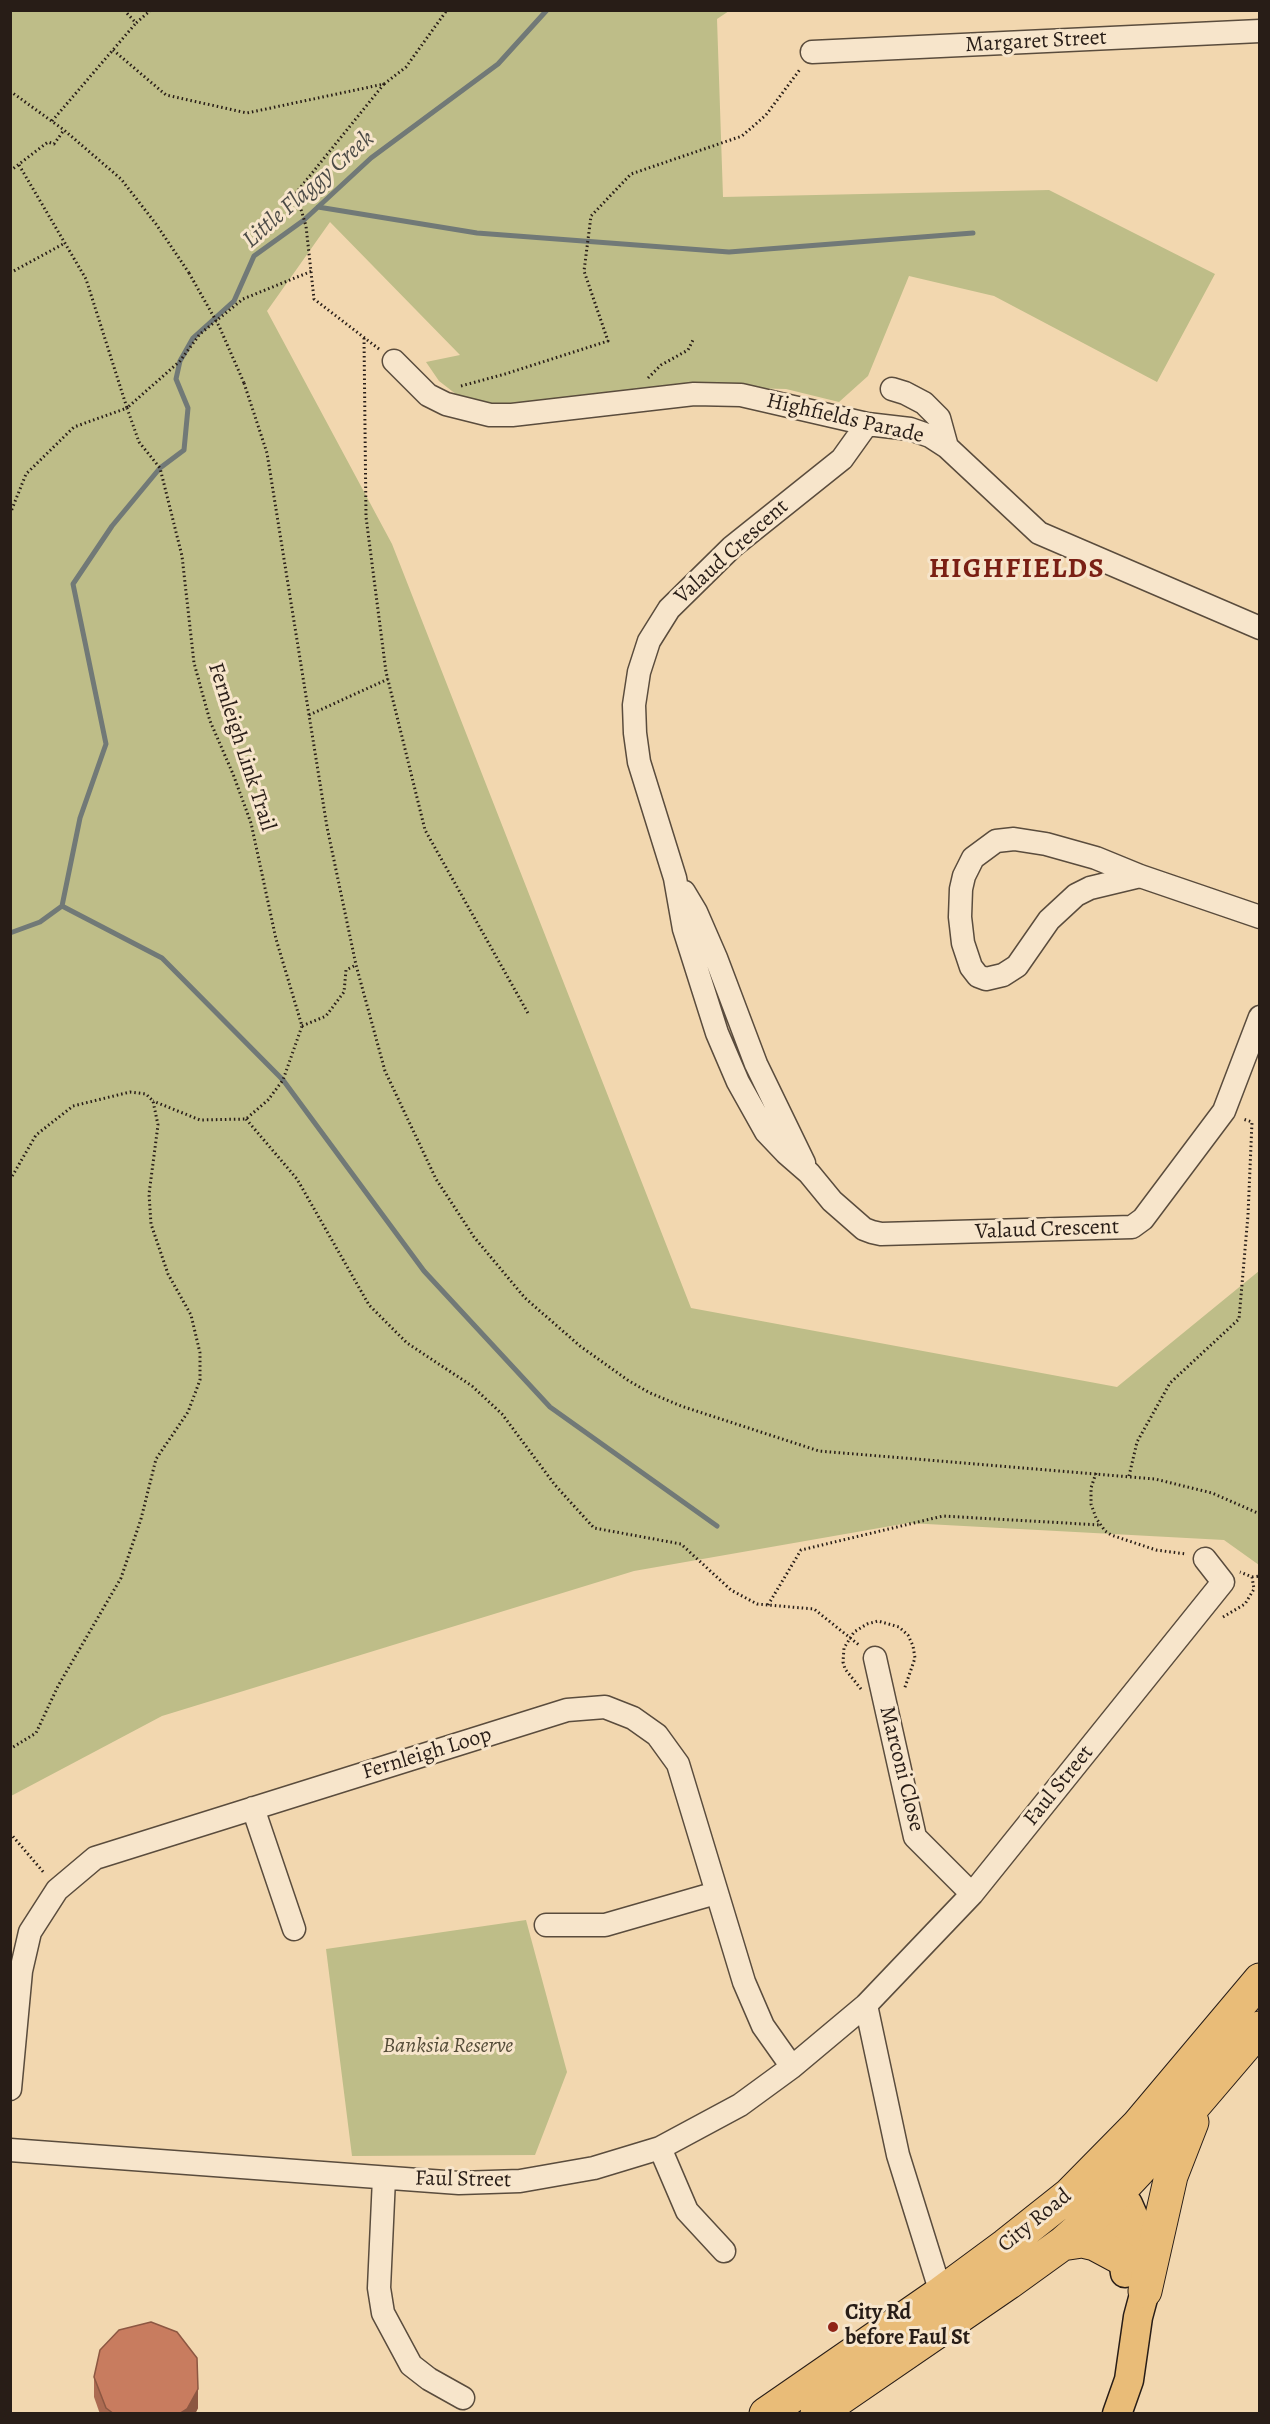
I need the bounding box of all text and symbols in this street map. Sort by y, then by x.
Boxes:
street label: Margaret Street [964,25,1108,59]
water label: Little Flaggy Creek [237,125,381,255]
street label: Highfields Parade [764,388,926,450]
street label: Valaud Crescent [670,494,794,610]
district label: HIGHFIELDS [929,553,1105,587]
street label: Fernleigh Link Trail [201,660,281,834]
street label: Valaud Crescent [975,1214,1119,1246]
street label: Marconi Close [873,1704,929,1834]
street label: Fernleigh Loop [359,1722,495,1786]
street label: Faul Street [1018,1740,1100,1832]
park label: Banksia Reserve [383,2034,513,2060]
street label: Faul Street [415,2166,511,2194]
street label: City Road [993,2183,1077,2259]
place label: City Rd before Faul St [845,2301,970,2352]
marker: City Rd before Faul St [826,2320,840,2334]

